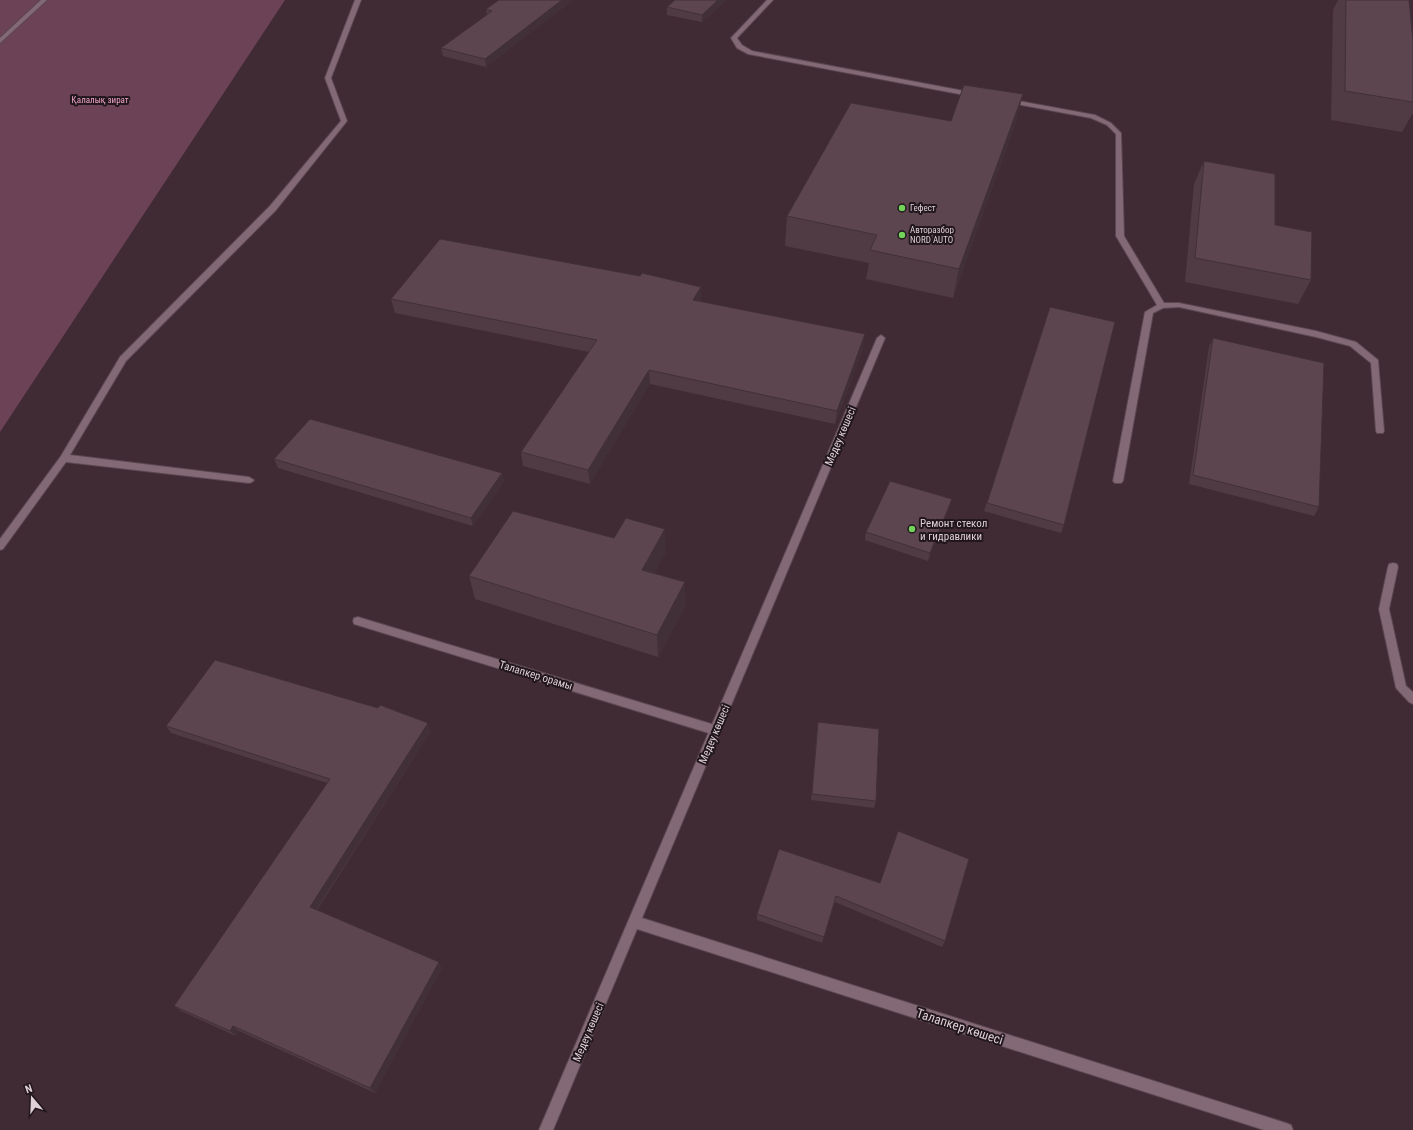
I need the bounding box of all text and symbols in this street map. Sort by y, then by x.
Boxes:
park label: Қалалық зират [71,95,129,105]
marker: Гефест [897,203,907,213]
place label: Гефест [910,203,936,213]
place label: Авторазбор NORD AUTO [910,225,954,245]
marker: Авторазбор NORD AUTO [897,230,907,240]
street label: Медеу көшесі [822,405,859,468]
place label: Ремонт стекол и гидравлики [920,517,987,543]
marker: Ремонт стекол и гидравлики [907,524,917,534]
street label: Талапкер орамы [498,658,574,693]
street label: Медеу көшесі [696,703,733,766]
street label: Медеу көшесі [570,1001,607,1064]
street label: Талапкер көшесі [915,1005,1005,1048]
north arrow [12,1078,52,1118]
text: N [24,1082,34,1096]

